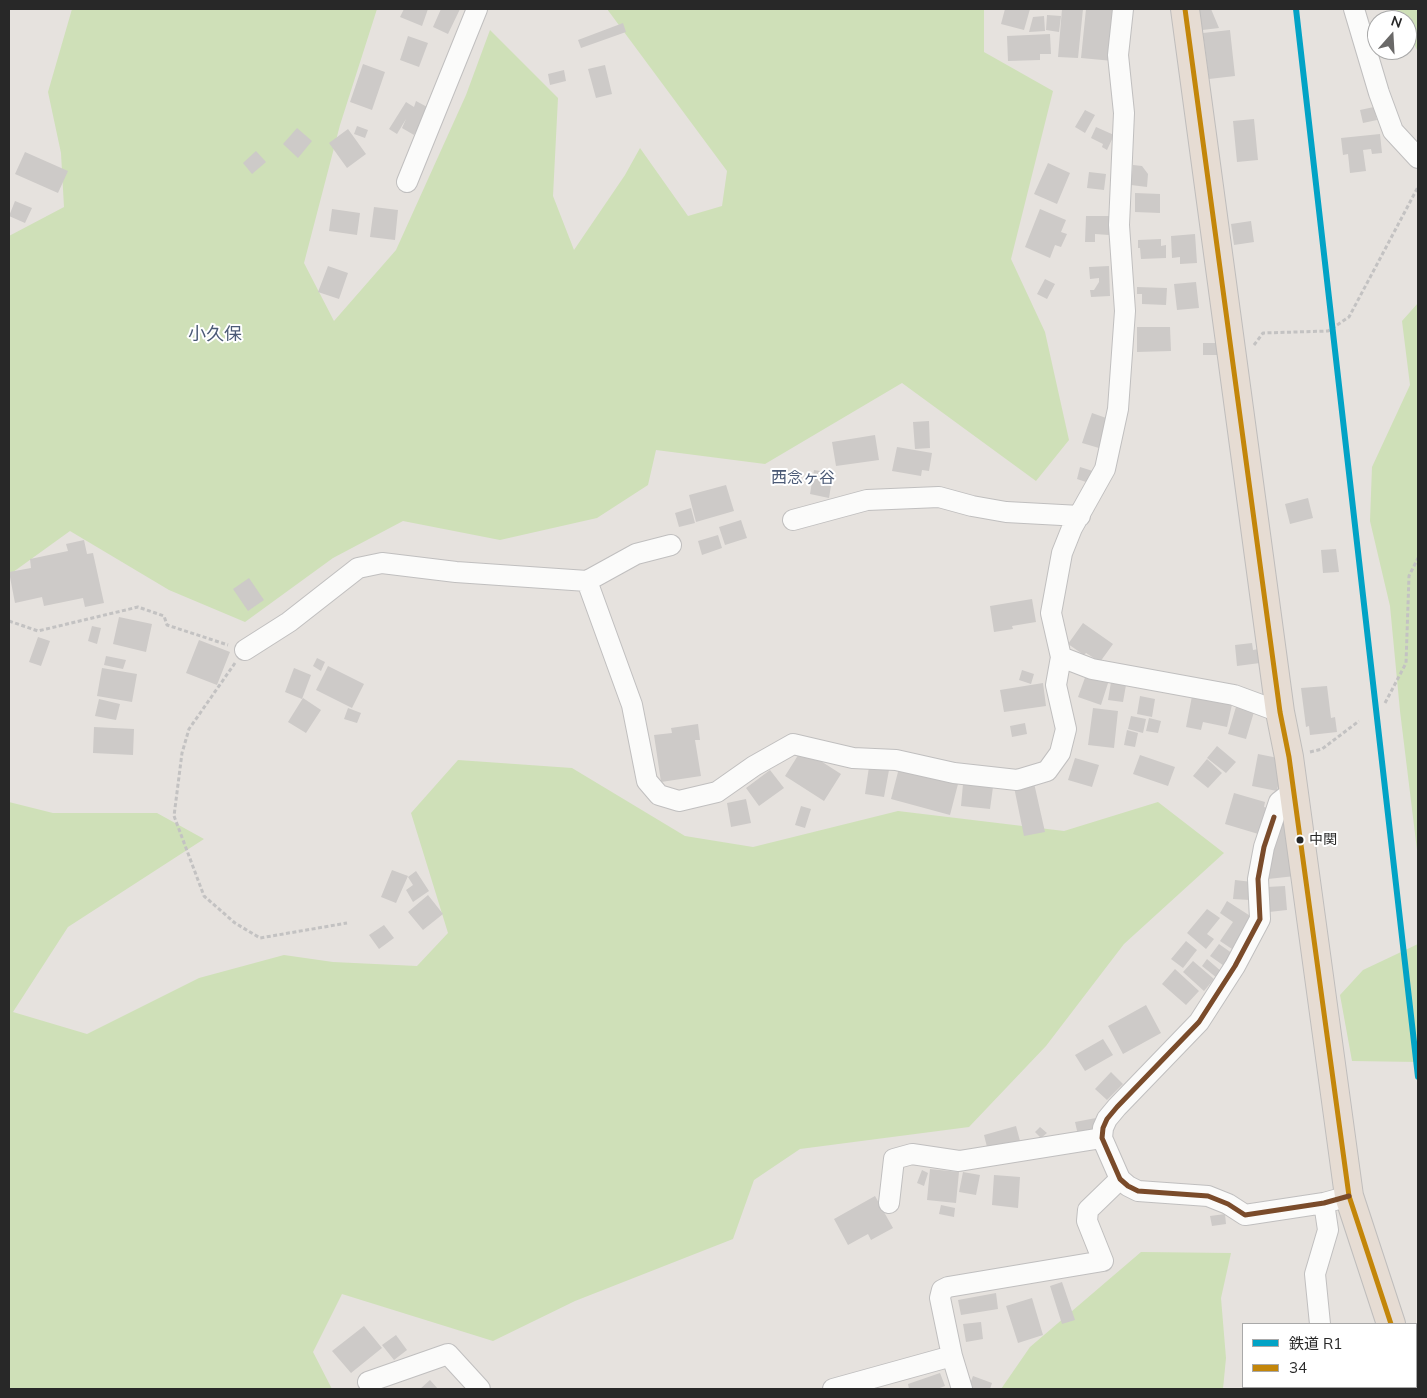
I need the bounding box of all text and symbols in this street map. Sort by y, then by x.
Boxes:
north arrow [1367,10,1417,60]
text: N [1389,12,1404,32]
district label: 小久保 [188,324,242,346]
district label: 西念ヶ谷 [771,468,835,488]
place label: 中関 [1309,832,1337,848]
marker: 中関 [1295,835,1305,845]
legend [1242,1323,1417,1388]
text: 鉄道 R1 [1289,1334,1342,1353]
text: 34 [1289,1358,1307,1377]

